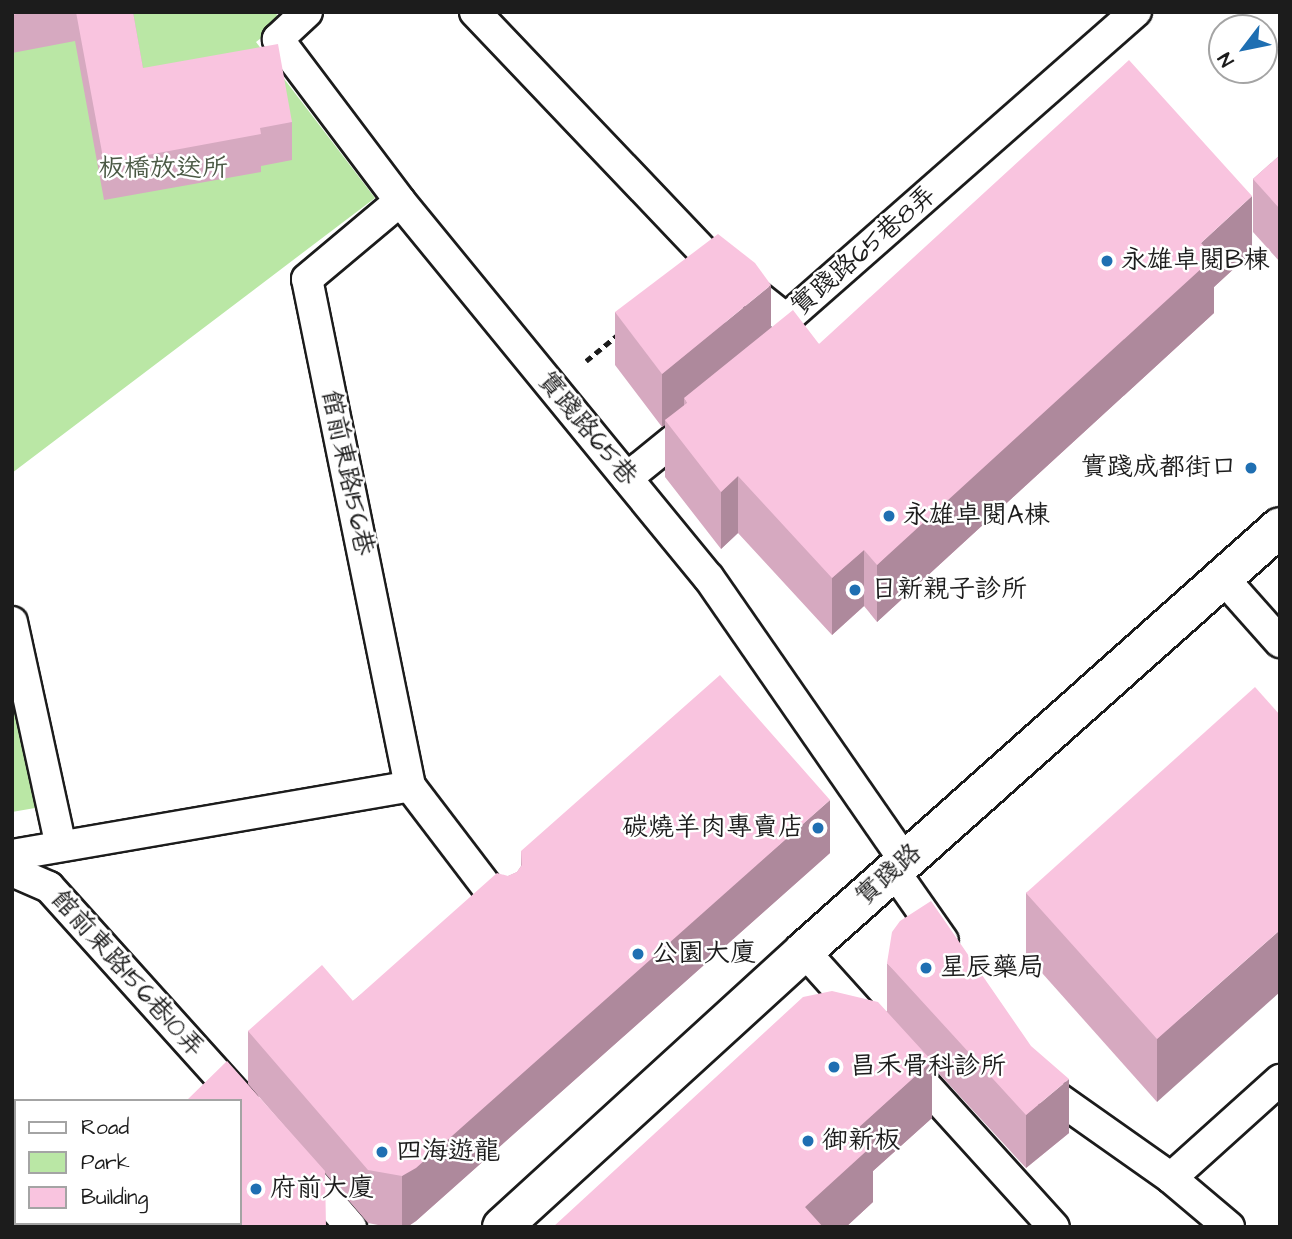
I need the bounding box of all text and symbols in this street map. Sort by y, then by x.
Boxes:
north arrow [1208,14,1278,84]
text: N [1212,47,1241,72]
park label: 板橋放送所 [98,153,228,185]
street label: 實踐路65巷8弄 [785,180,943,322]
place label: 永雄卓閱B棟 [1121,245,1269,277]
marker: 永雄卓閱B棟 [1099,253,1115,269]
street label: 實踐路65巷 [530,366,644,492]
street label: 館前東路156巷 [314,388,380,558]
place label: 實踐成都街口 [1081,452,1237,484]
marker: 實踐成都街口 [1243,460,1259,476]
place label: 永雄卓閱A棟 [903,500,1050,532]
marker: 永雄卓閱A棟 [881,508,897,524]
place label: 日新親子診所 [871,574,1027,606]
marker: 日新親子診所 [845,580,865,600]
place label: 碳燒羊肉專賣店 [622,812,804,844]
marker: 碳燒羊肉專賣店 [810,820,826,836]
street label: 實踐路 [850,837,928,913]
street label: 館前東路156巷10弄 [44,884,210,1064]
place label: 公園大廈 [652,938,756,970]
marker: 公園大廈 [630,946,646,962]
place label: 星辰藥局 [940,952,1044,984]
marker: 星辰藥局 [918,960,934,976]
place label: 昌禾骨科診所 [850,1051,1006,1083]
marker: 昌禾骨科診所 [824,1057,844,1077]
legend [14,1099,242,1225]
text: Road [81,1113,129,1142]
place label: 御新板 [822,1125,900,1157]
marker: 御新板 [800,1133,816,1149]
place label: 四海遊龍 [396,1136,500,1168]
marker: 四海遊龍 [374,1144,390,1160]
text: Park [81,1148,130,1177]
place label: 府前大廈 [270,1173,374,1205]
marker: 府前大廈 [248,1181,264,1197]
text: Building [81,1183,148,1212]

